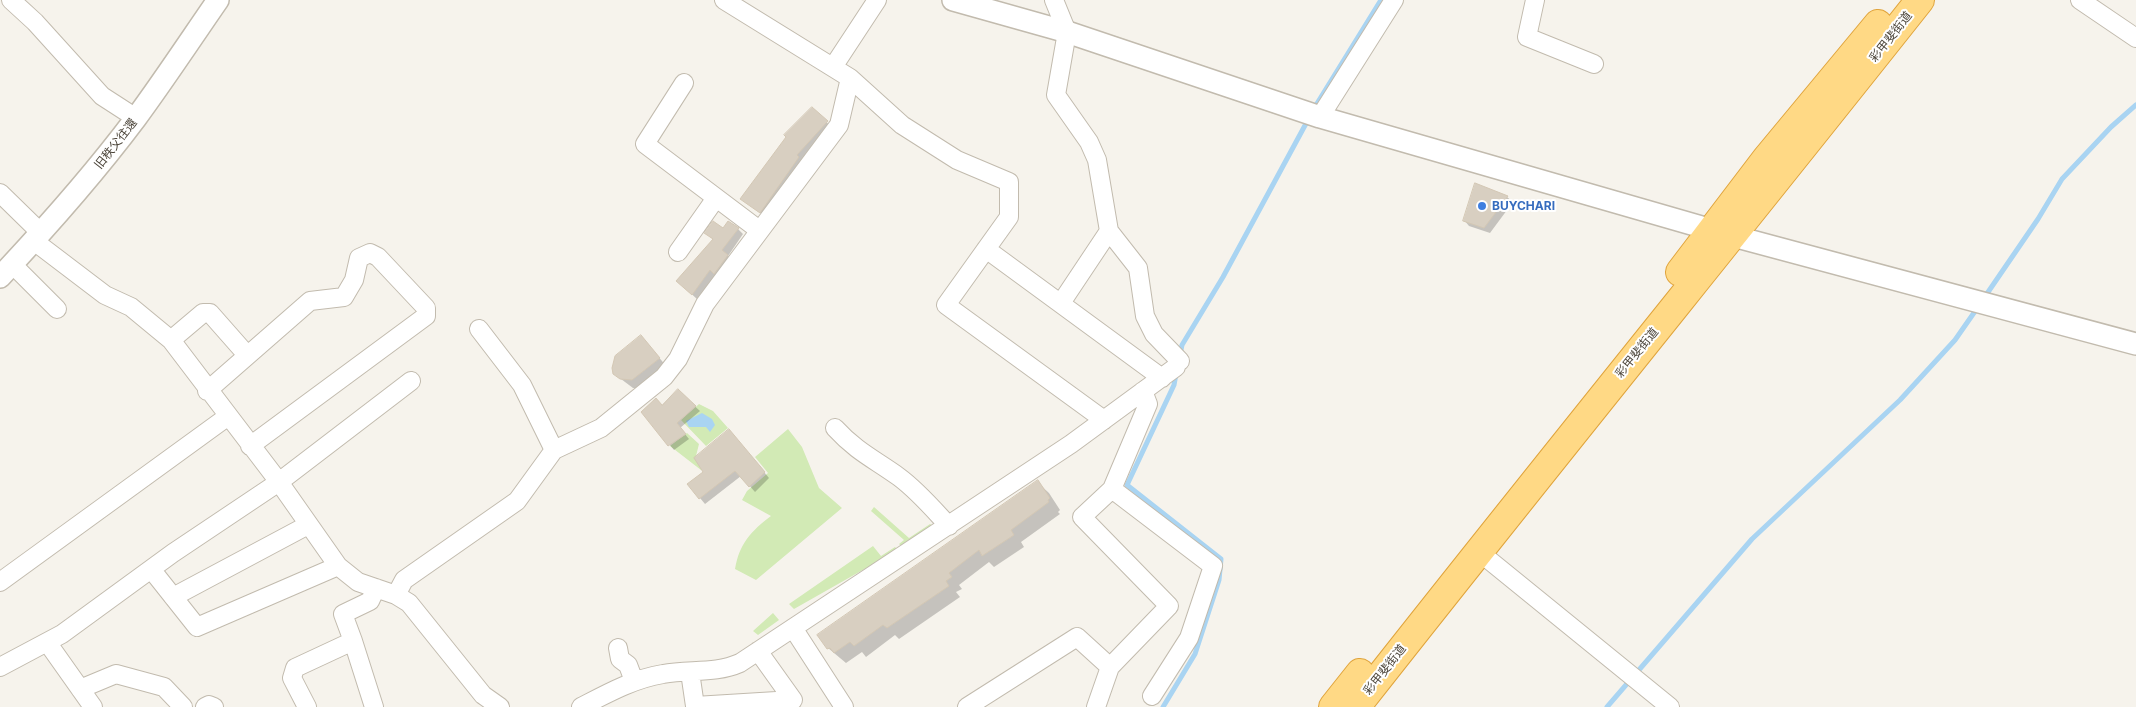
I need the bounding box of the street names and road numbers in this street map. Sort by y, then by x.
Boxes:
street label: 彩甲斐街道 [1867,9,1915,65]
street label: 旧秩父往還 [92,116,140,172]
street label: 彩甲斐街道 [1613,325,1661,381]
street label: 彩甲斐街道 [1361,642,1409,698]

